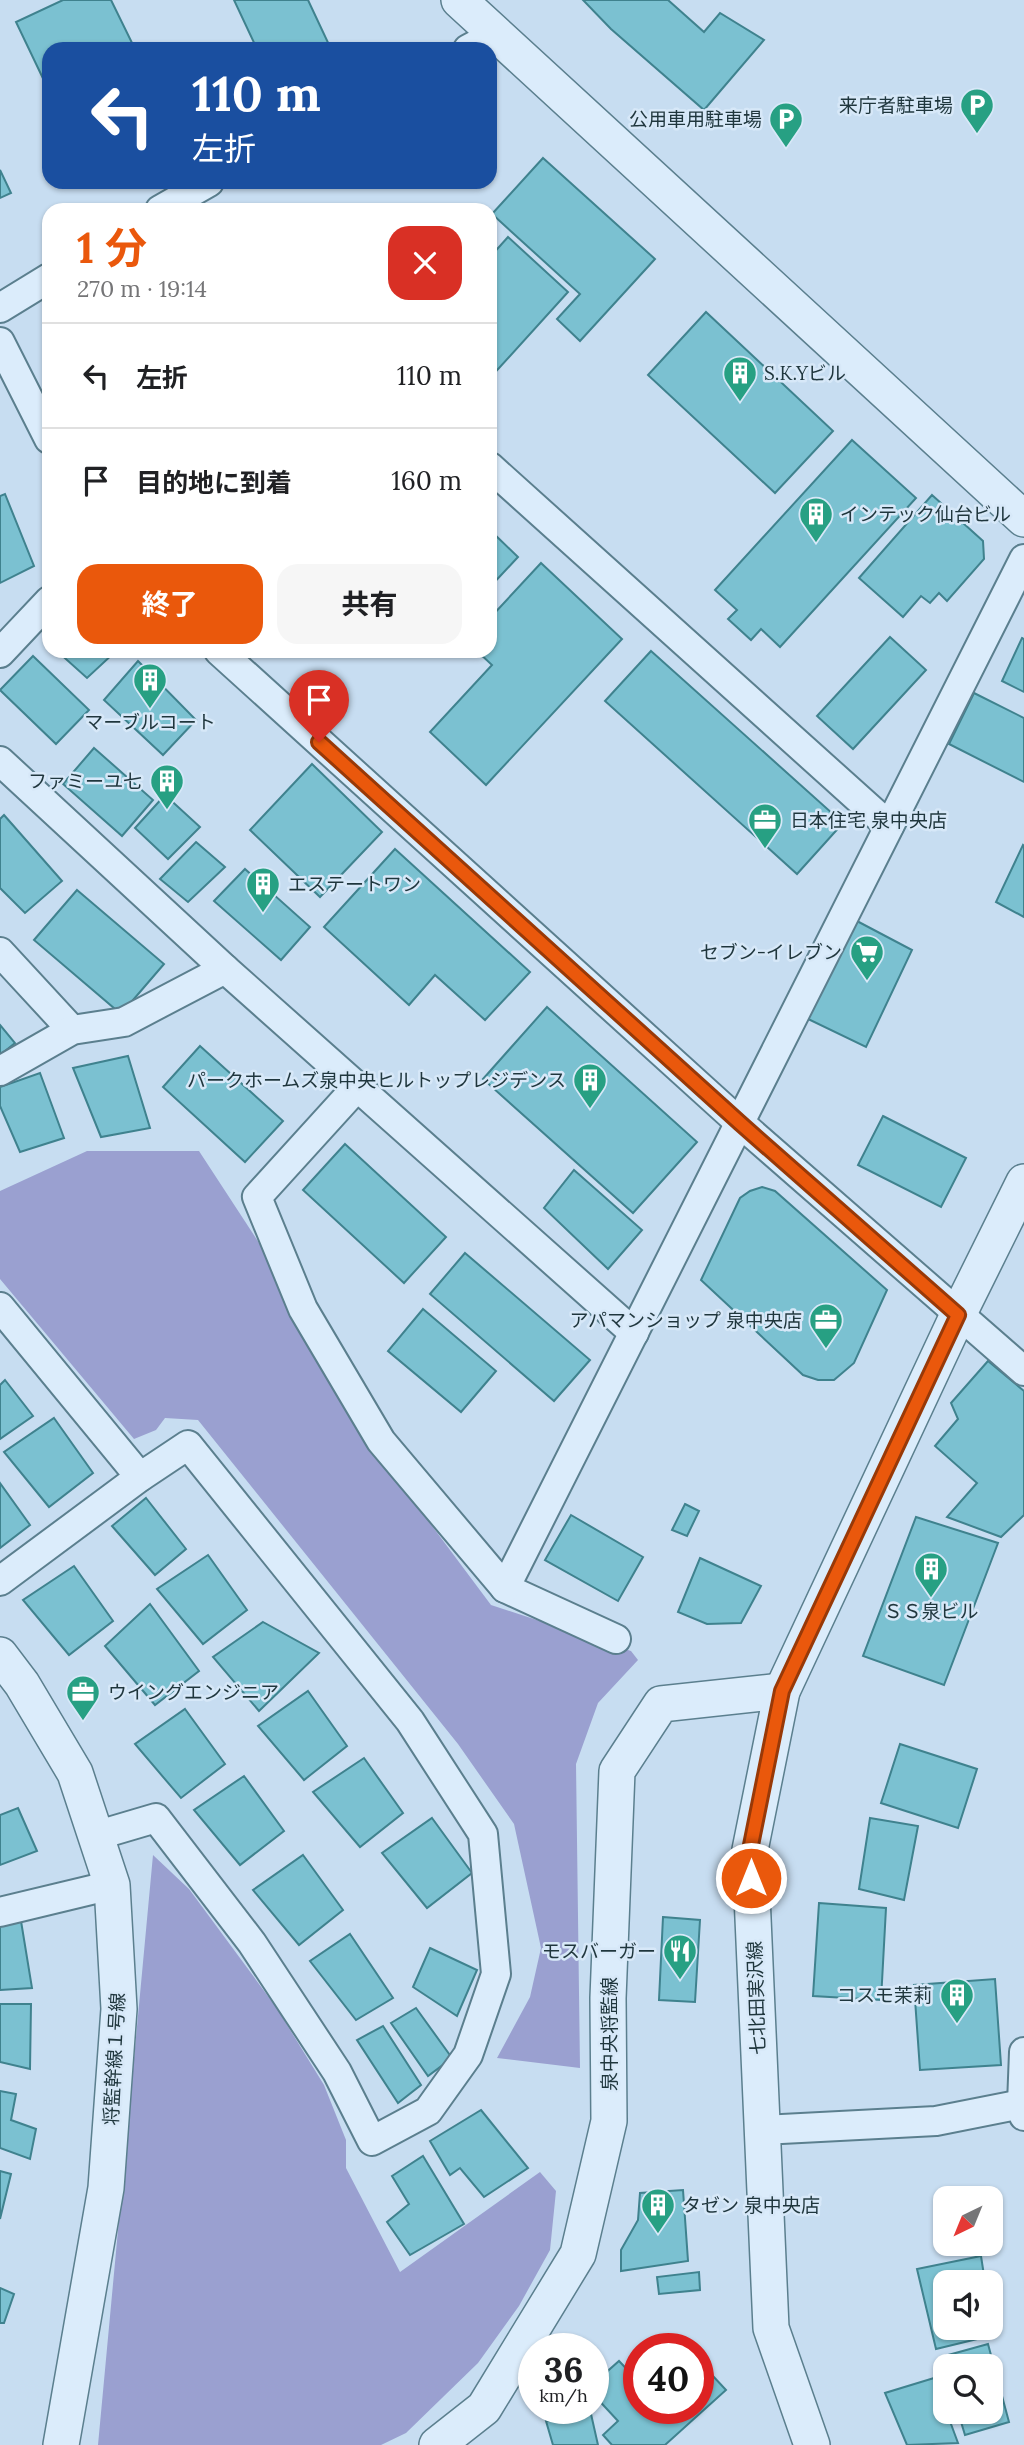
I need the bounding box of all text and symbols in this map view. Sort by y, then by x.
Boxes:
text: 110 m [192,62,321,124]
icon: left [77,70,168,161]
parking icon: 来庁者駐車場 [958,86,996,135]
place label: 来庁者駐車場 [839,93,953,117]
parking icon: 公用車用駐車場 [767,100,805,149]
place label: 公用車用駐車場 [629,107,762,131]
text: 左折 [192,128,256,169]
text: 1 分 [77,221,147,275]
button: close [388,226,462,300]
text: 270 m · 19:14 [77,274,207,303]
building icon: S.K.Yビル [721,354,759,403]
icon: left [77,357,115,395]
text: 110 m [397,359,462,392]
text: 左折 [136,361,188,394]
place label: S.K.Yビル [764,361,846,385]
icon: arrive [77,462,115,500]
text: 160 m [391,464,462,497]
text: 目的地に到着 [136,466,292,499]
building icon: インテック仙台ビル [797,495,835,544]
place label: インテック仙台ビル [840,502,1011,526]
button: 終了 [77,564,263,644]
button: 共有 [277,564,462,644]
building icon: マーブルコート [131,661,169,710]
pin [289,670,349,742]
icon: arrive [300,681,338,719]
place label: マーブルコート [84,710,216,734]
building icon: ファミーユ七 [148,762,186,811]
place label: ファミーユ七 [28,769,142,793]
office icon: 日本住宅 泉中央店 [746,801,784,850]
place label: 日本住宅 泉中央店 [790,808,947,832]
building icon: エステートワン [244,865,282,914]
place label: エステートワン [288,872,421,896]
supermarket icon: セブン-イレブン [848,933,886,982]
place label: セブン-イレブン [700,940,842,964]
building icon: パークホームズ泉中央ヒルトップレジデンス [571,1061,609,1110]
place label: パークホームズ泉中央ヒルトップレジデンス [187,1068,566,1092]
office icon: アパマンショップ 泉中央店 [807,1301,845,1350]
place label: アパマンショップ 泉中央店 [569,1308,802,1332]
building icon: ＳＳ泉ビル [912,1550,950,1599]
place label: ＳＳ泉ビル [883,1599,979,1623]
office icon: ウイングエンジニア [64,1673,102,1722]
place label: ウイングエンジニア [108,1680,279,1704]
position arrow [714,1841,788,1915]
restaurant icon: モスバーガー [661,1932,699,1981]
place label: モスバーガー [542,1939,656,1963]
street label: 七北田実沢線 [742,1941,770,2055]
building icon: コスモ茉莉 [938,1976,976,2025]
street label: 泉中央将監線 [597,1977,621,2091]
place label: コスモ茉莉 [837,1983,932,2007]
street label: 将監幹線１号線 [99,1992,129,2126]
building icon: タゼン 泉中央店 [639,2186,677,2235]
north arrow [933,2186,1003,2256]
map controls [933,2186,1003,2424]
place label: タゼン 泉中央店 [682,2193,820,2217]
button: sound [933,2270,1003,2340]
speed limit sign: 40 [623,2333,714,2424]
text: 36 [544,2347,583,2392]
button: search [933,2354,1003,2424]
text: km/h [539,2384,588,2407]

